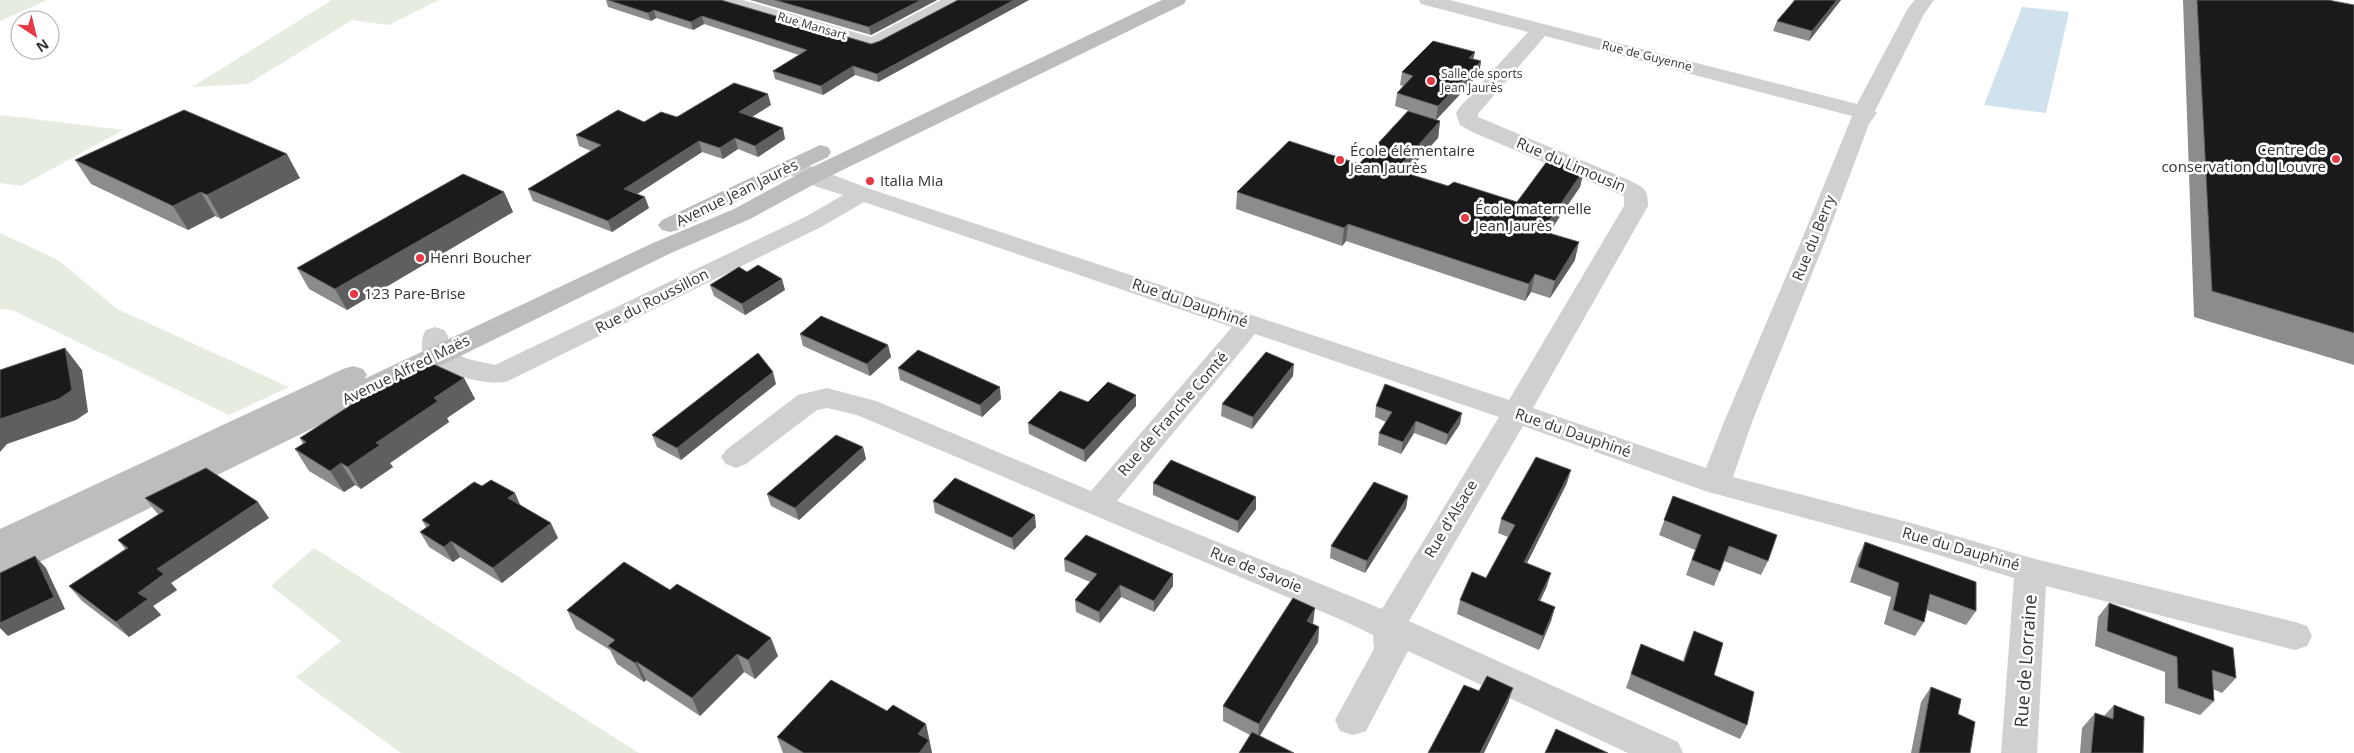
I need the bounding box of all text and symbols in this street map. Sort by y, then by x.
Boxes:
street label: Rue Mansart [776,8,849,43]
north arrow [10,10,60,60]
text: N [33,35,53,57]
street label: Rue de Guyenne [1600,36,1694,75]
place label: Salle de sports Jean Jaurès [1440,65,1523,96]
marker: Salle de sports Jean Jaurès [1425,75,1437,87]
street label: Rue du Limousin [1514,132,1629,196]
place label: Centre de conservation du Louvre [2161,139,2326,176]
place label: École élémentaire Jean Jaurès [1348,140,1475,177]
marker: Centre de conservation du Louvre [2330,153,2342,165]
street label: Avenue Jean Jaurès [672,154,801,230]
marker: École élémentaire Jean Jaurès [1334,154,1346,166]
place label: Italia Mia [880,170,943,190]
marker: Italia Mia [864,175,876,187]
street label: Rue du Berry [1787,191,1840,284]
place label: École maternelle Jean Jaurès [1473,198,1591,235]
marker: École maternelle Jean Jaurès [1459,212,1471,224]
place label: Henri Boucher [430,247,531,267]
marker: Henri Boucher [414,252,426,264]
street label: Rue du Roussillon [592,263,712,337]
street label: Rue du Dauphiné [1130,273,1251,331]
place label: 123 Pare-Brise [364,283,466,303]
marker: 123 Pare-Brise [348,288,360,300]
street label: Avenue Alfred Maës [339,330,473,409]
street label: Rue de Franche Comté [1113,347,1232,480]
street label: Rue du Dauphiné [1513,403,1634,461]
street label: Rue d'Alsace [1419,476,1481,561]
street label: Rue du Dauphiné [1900,522,2022,574]
street label: Rue de Savoie [1207,542,1305,597]
street label: Rue de Lorraine [2008,594,2042,728]

